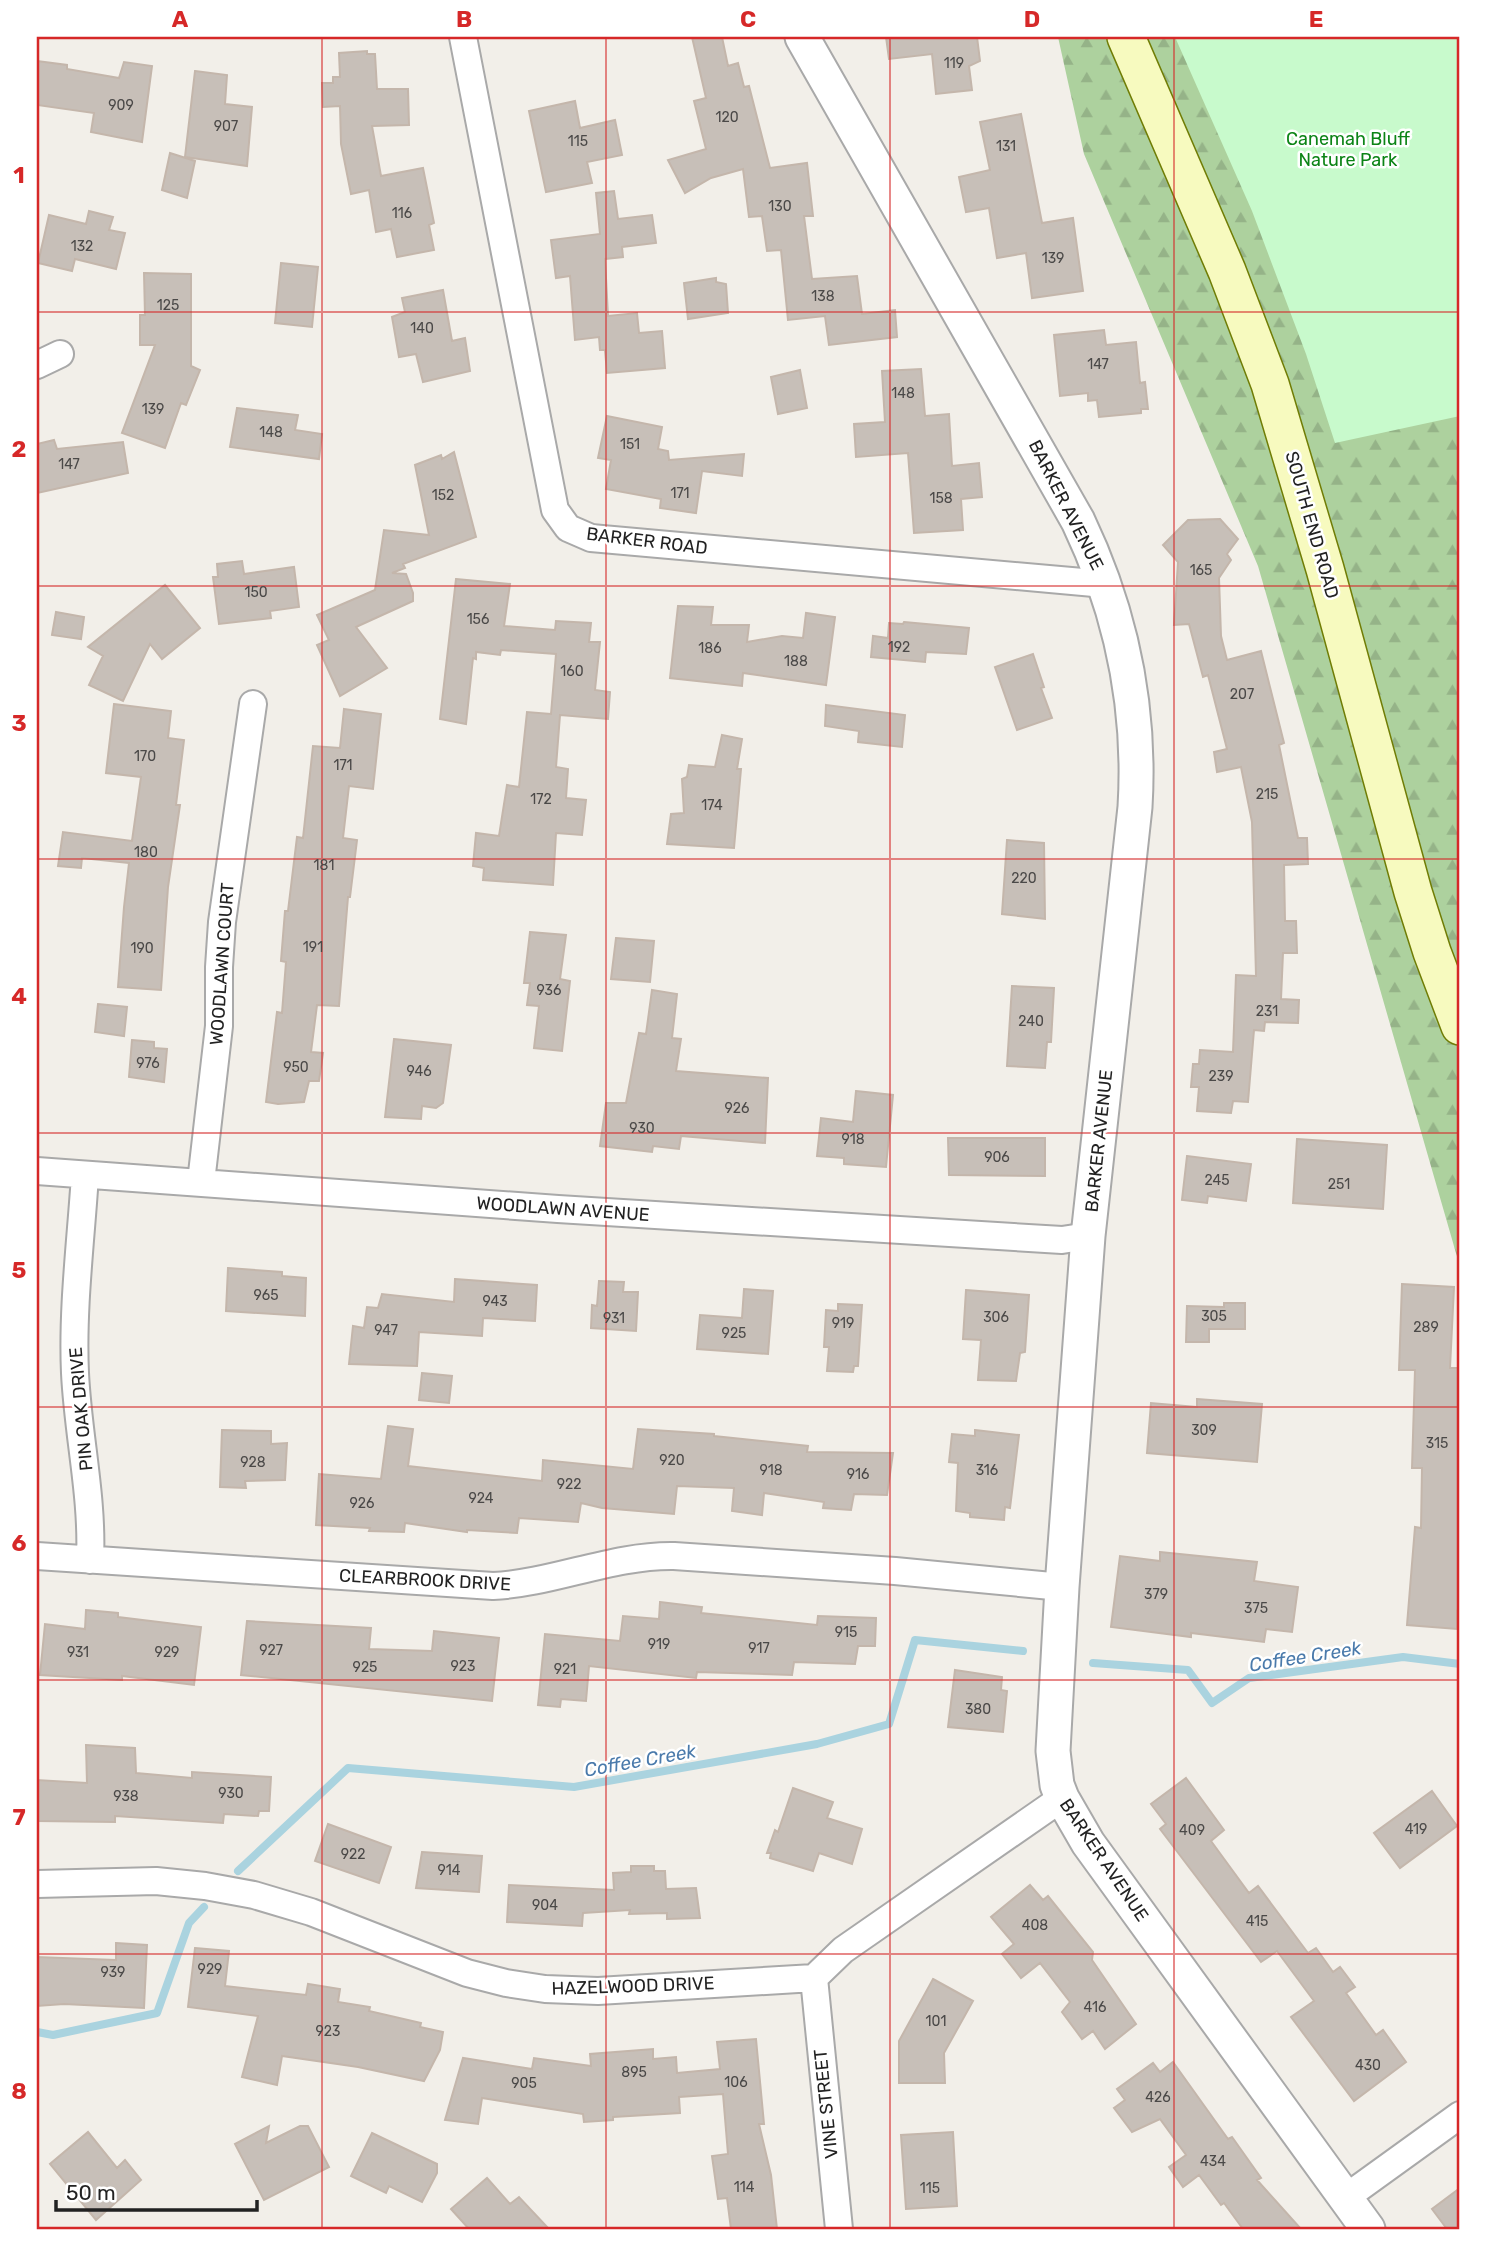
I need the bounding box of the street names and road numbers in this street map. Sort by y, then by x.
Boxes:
street label: BARKER AVENUE [1024,436,1108,574]
street label: SOUTH END ROAD [1280,449,1344,601]
street label: BARKER ROAD [585,523,709,559]
street label: WOODLAWN COURT [205,882,239,1046]
street label: BARKER AVENUE [1081,1069,1117,1213]
street label: WOODLAWN AVENUE [476,1192,650,1226]
street label: PIN OAK DRIVE [65,1346,97,1472]
street label: CLEARBROOK DRIVE [339,1565,511,1595]
street label: BARKER AVENUE [1055,1795,1153,1925]
street label: HAZELWOOD DRIVE [551,1972,715,2000]
street label: VINE STREET [809,2048,843,2160]

